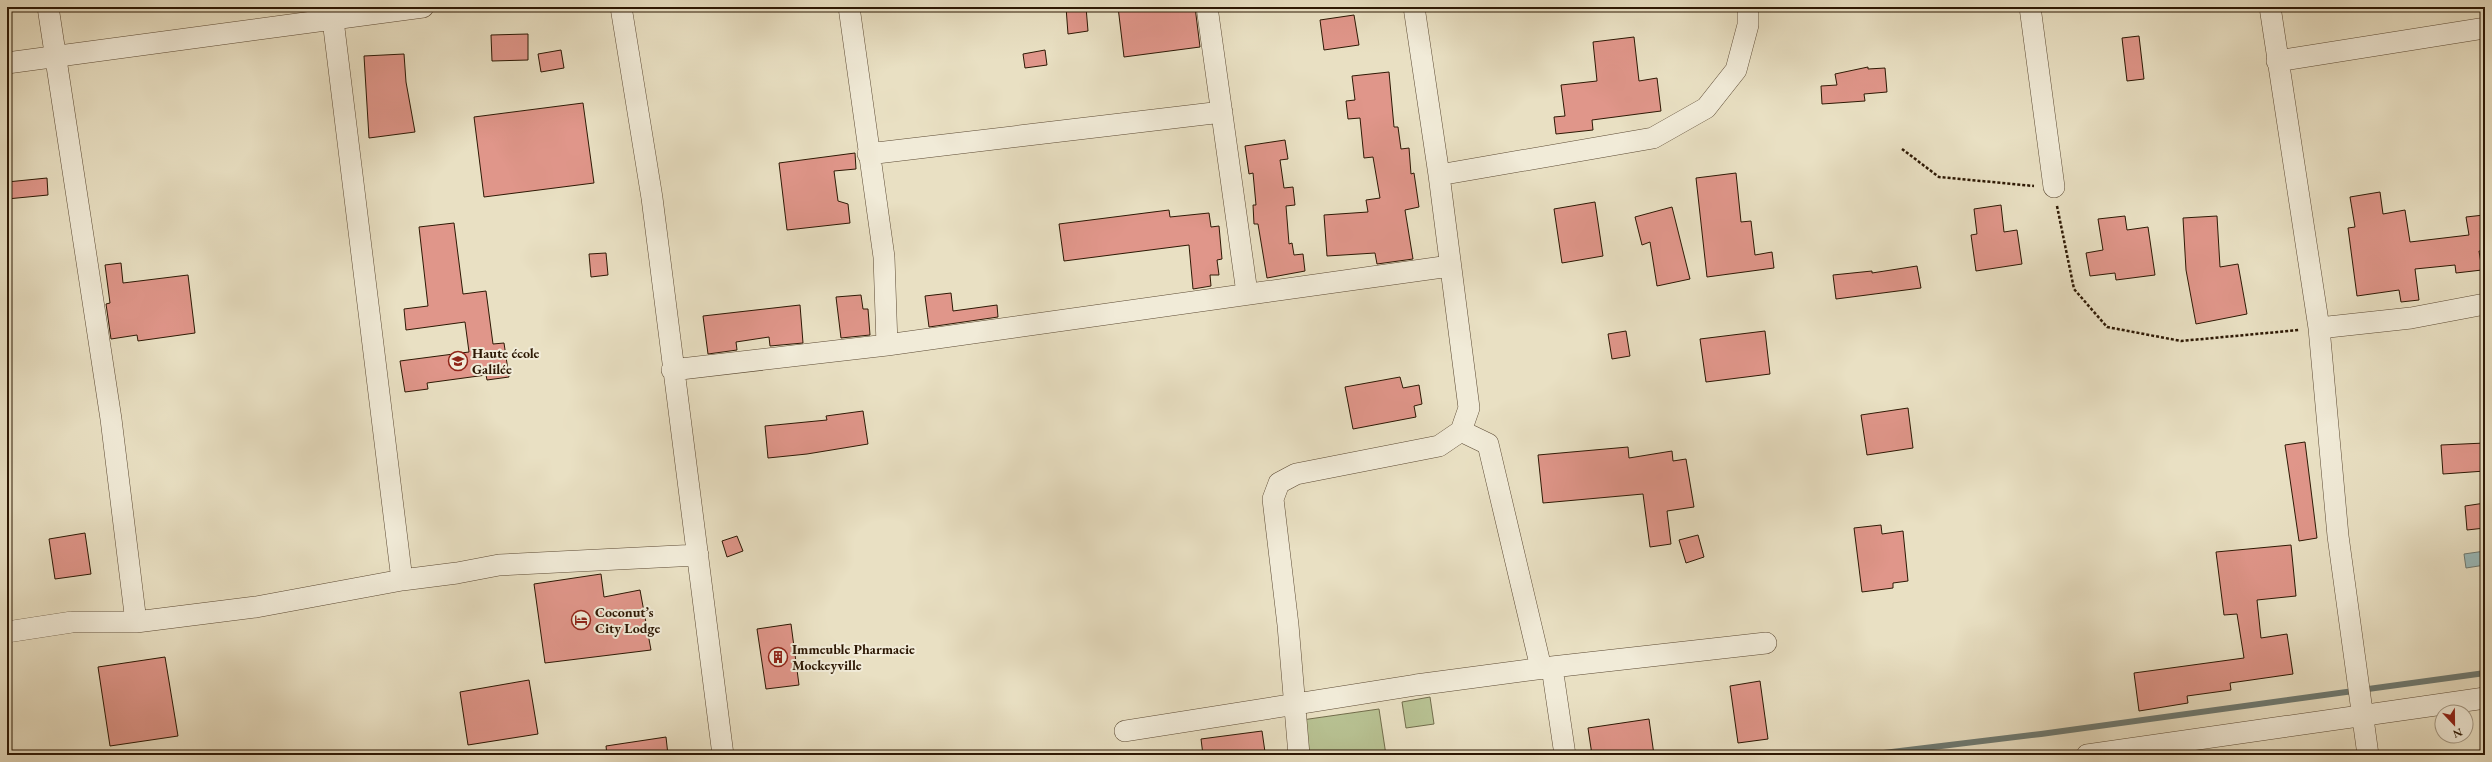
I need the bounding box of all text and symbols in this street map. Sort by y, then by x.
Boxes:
place label: Haute école Galilée [472,344,540,378]
school or university icon: Haute école Galilée [447,350,469,372]
place label: Coconut’s City Lodge [595,603,660,637]
hotel icon: Coconut’s City Lodge [570,609,592,631]
place label: Immeuble Pharmacie Mockeyville [792,640,915,674]
building icon: Immeuble Pharmacie Mockeyville [767,646,789,668]
north arrow [2434,704,2474,744]
text: N [2451,725,2464,741]

